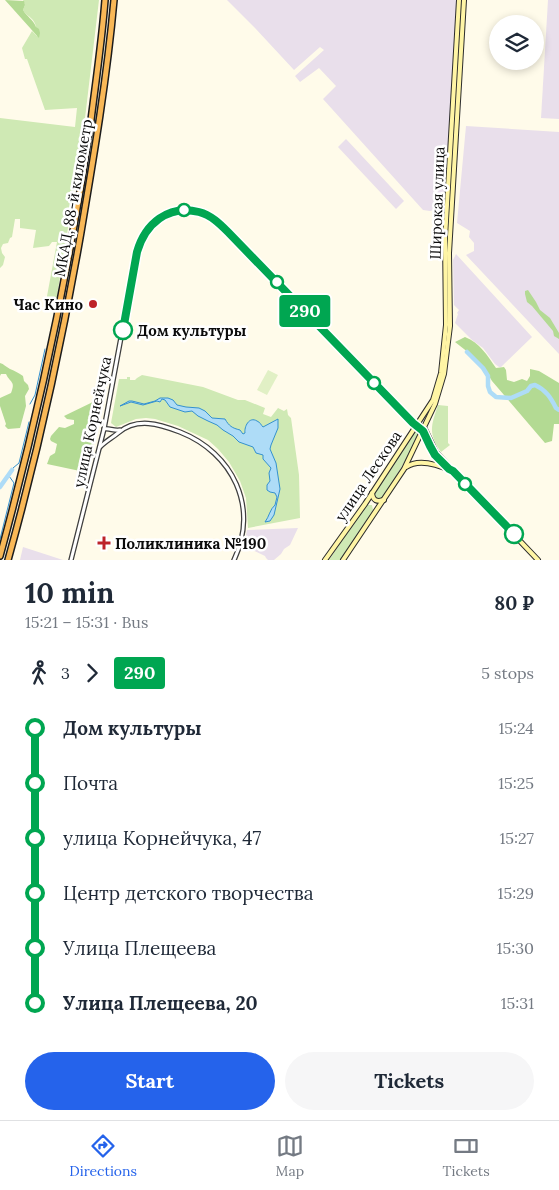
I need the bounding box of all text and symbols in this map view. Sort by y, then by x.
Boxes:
map controls [489,15,544,70]
button: layers [489,15,544,70]
street label: МКАД, 88-й километр [50,118,96,278]
street label: Широкая улица [426,146,448,260]
unlabelled marker [177,203,191,217]
unlabelled marker [270,275,284,289]
place label: Час Кино [14,295,84,314]
line badge: 290 [276,295,334,327]
marker: Час Кино [87,298,99,310]
text: 290 [289,299,321,322]
marker: Дом культуры [113,320,133,340]
place label: Дом культуры [137,321,247,340]
street label: улица Корнейчука [69,354,115,489]
unlabelled marker [367,376,381,390]
street label: улица Лескова [331,427,406,525]
unlabelled marker [458,477,472,491]
unlabelled marker [504,524,524,544]
place label: Поликлиника №190 [115,534,266,553]
marker: Поликлиника №190 [97,536,111,550]
text: 10 min [25,575,114,611]
text: 80 ₽ [494,591,534,615]
text: 15:21 – 15:31 · Bus [25,612,148,632]
icon: walk [25,659,53,687]
icon: forward [78,659,106,687]
text: 290 [124,661,155,684]
text: 3 [61,663,70,683]
text: 5 stops [481,663,534,683]
text: Дом культуры [63,716,202,740]
text: 15:24 [499,718,534,738]
text: Почта [63,771,118,795]
text: 15:25 [498,773,534,793]
text: улица Корнейчука, 47 [63,826,261,850]
text: 15:27 [499,828,534,848]
text: Центр детского творчества [63,881,314,905]
text: 15:29 [498,883,534,903]
text: Улица Плещеева [63,936,216,960]
text: 15:30 [497,938,534,958]
text: Улица Плещеева, 20 [63,991,258,1015]
text: 15:31 [501,993,534,1013]
button: Start [25,1052,275,1110]
button: Tickets [285,1052,534,1110]
tab: Directions [69,1132,137,1180]
tab: Map [276,1132,304,1180]
tab: Tickets [443,1132,490,1180]

